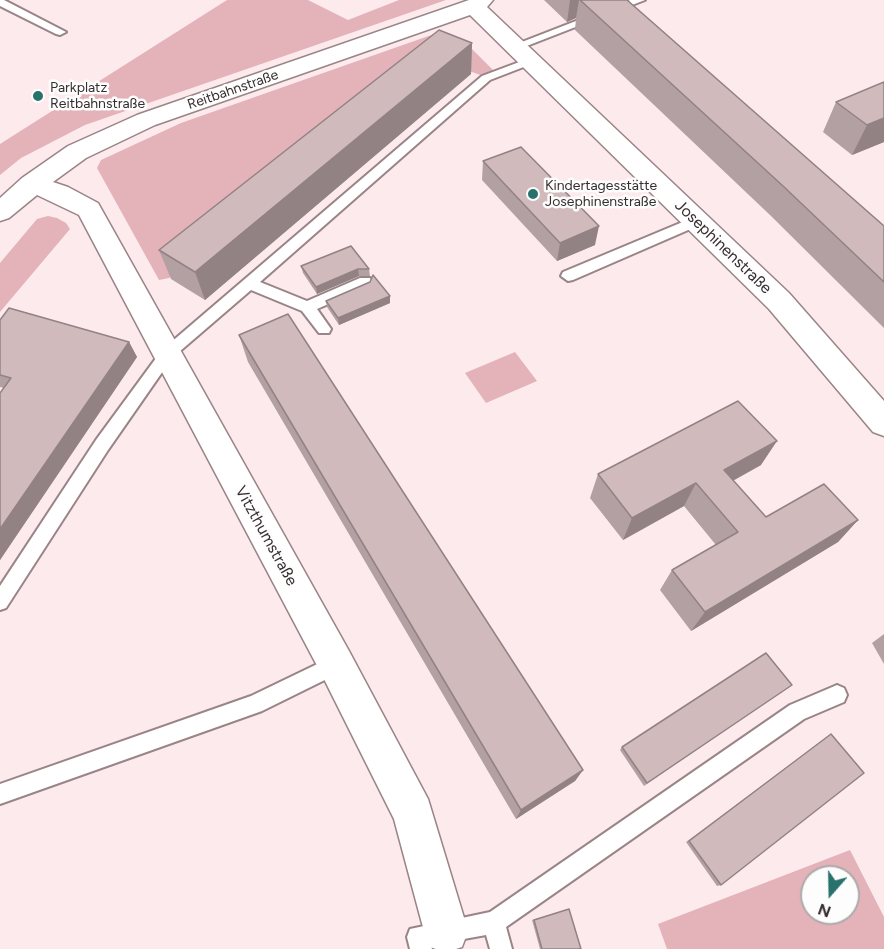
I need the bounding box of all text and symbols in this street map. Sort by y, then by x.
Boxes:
street label: Reitbahnstraße [185,67,281,113]
place label: Parkplatz Reitbahnstraße [50,80,145,112]
marker: Parkplatz Reitbahnstraße [31,89,45,103]
place label: Kindertagesstätte Josephinenstraße [545,178,657,210]
marker: Kindertagesstätte Josephinenstraße [526,187,540,201]
street label: Josephinenstraße [671,196,775,298]
street label: Vitzthumstraße [231,483,301,589]
north arrow [800,865,860,925]
text: N [815,899,833,922]

